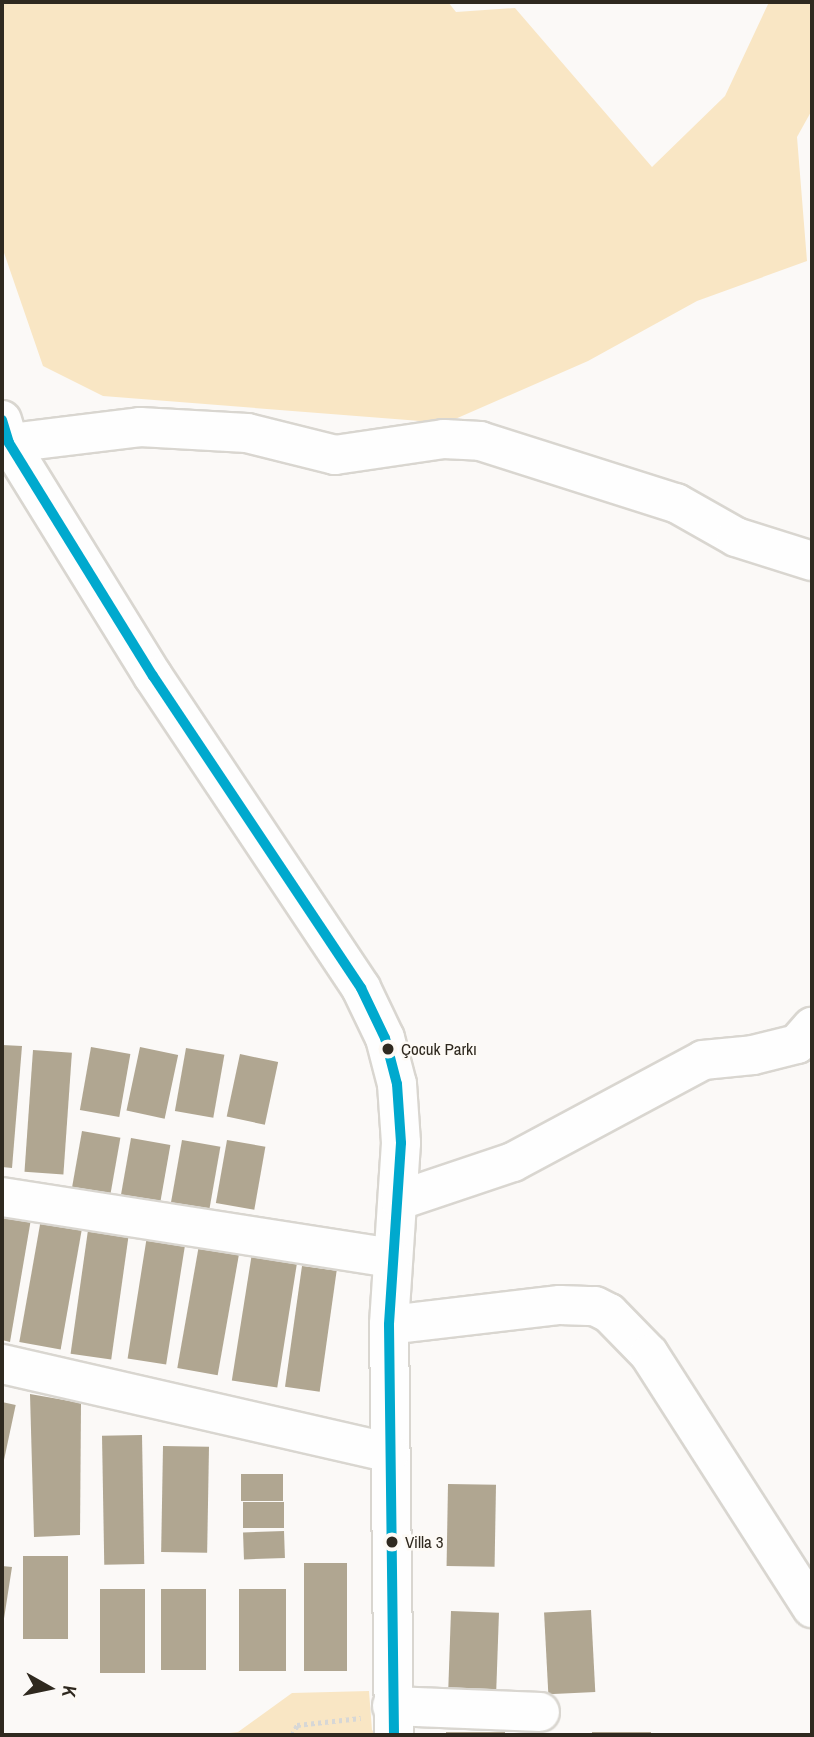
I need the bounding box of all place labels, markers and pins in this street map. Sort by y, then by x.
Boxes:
place label: Çocuk Parkı [401,1039,477,1059]
marker: Çocuk Parkı [381,1042,395,1056]
place label: Villa 3 [405,1532,444,1552]
marker: Villa 3 [385,1535,399,1549]

